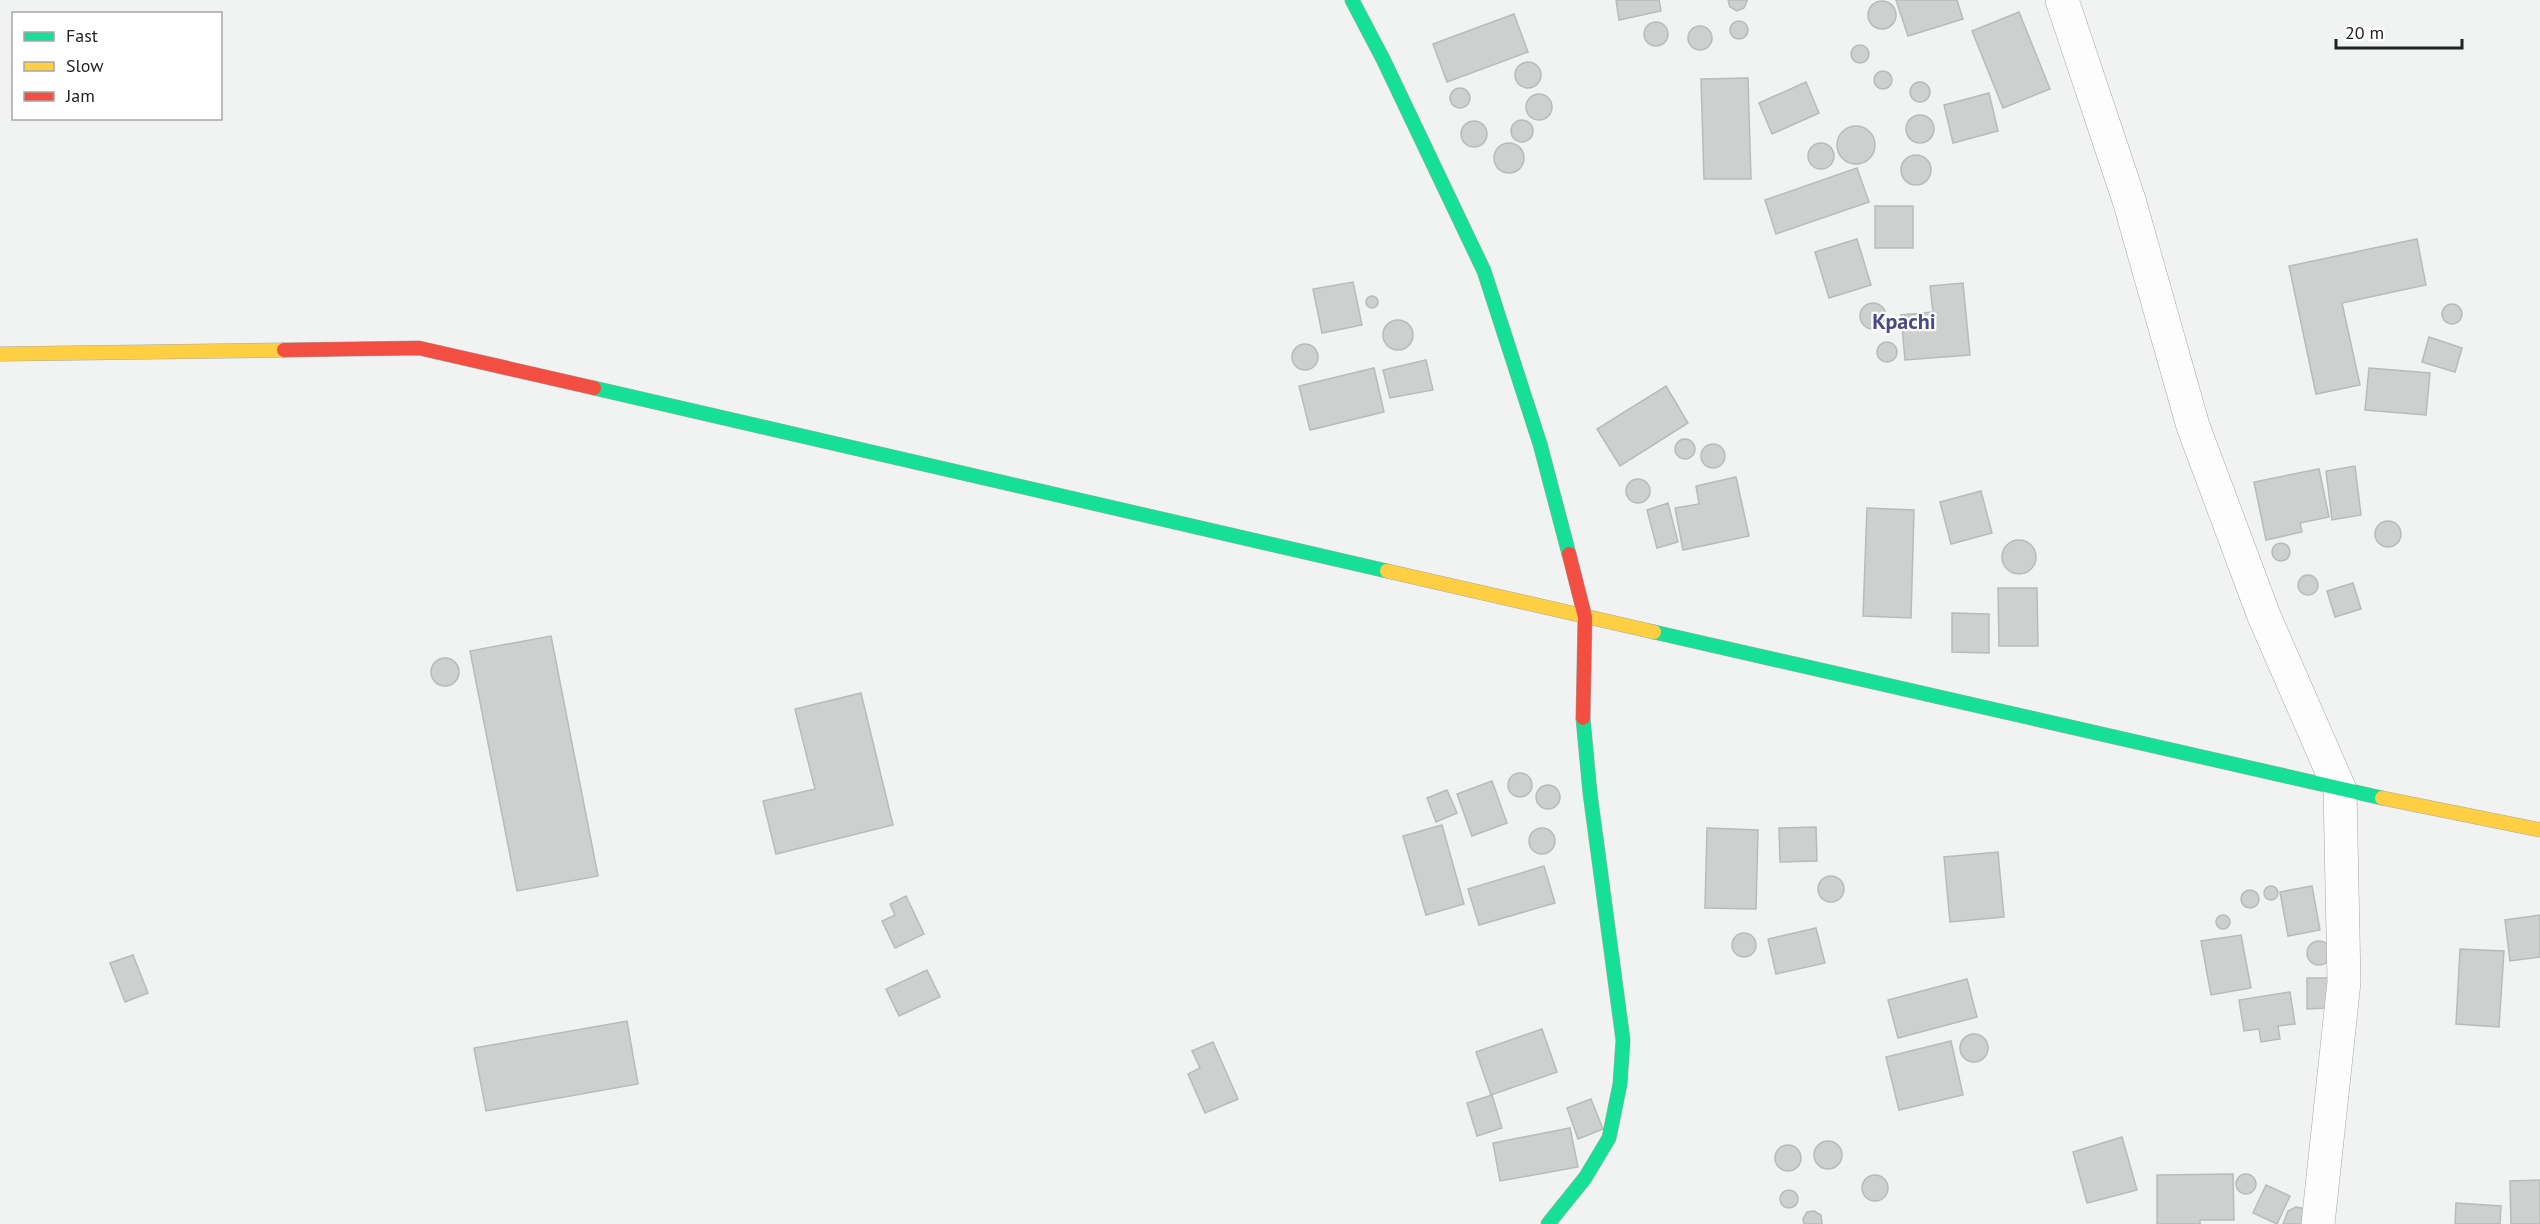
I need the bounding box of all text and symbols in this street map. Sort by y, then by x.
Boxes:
legend [12,12,222,120]
scale bar [2336,12,2462,50]
text: 20 m [2345,21,2384,44]
text: Fast [66,24,98,47]
text: Slow [66,54,104,77]
text: Jam [65,84,95,107]
district label: Kpachi [1872,307,1936,335]

